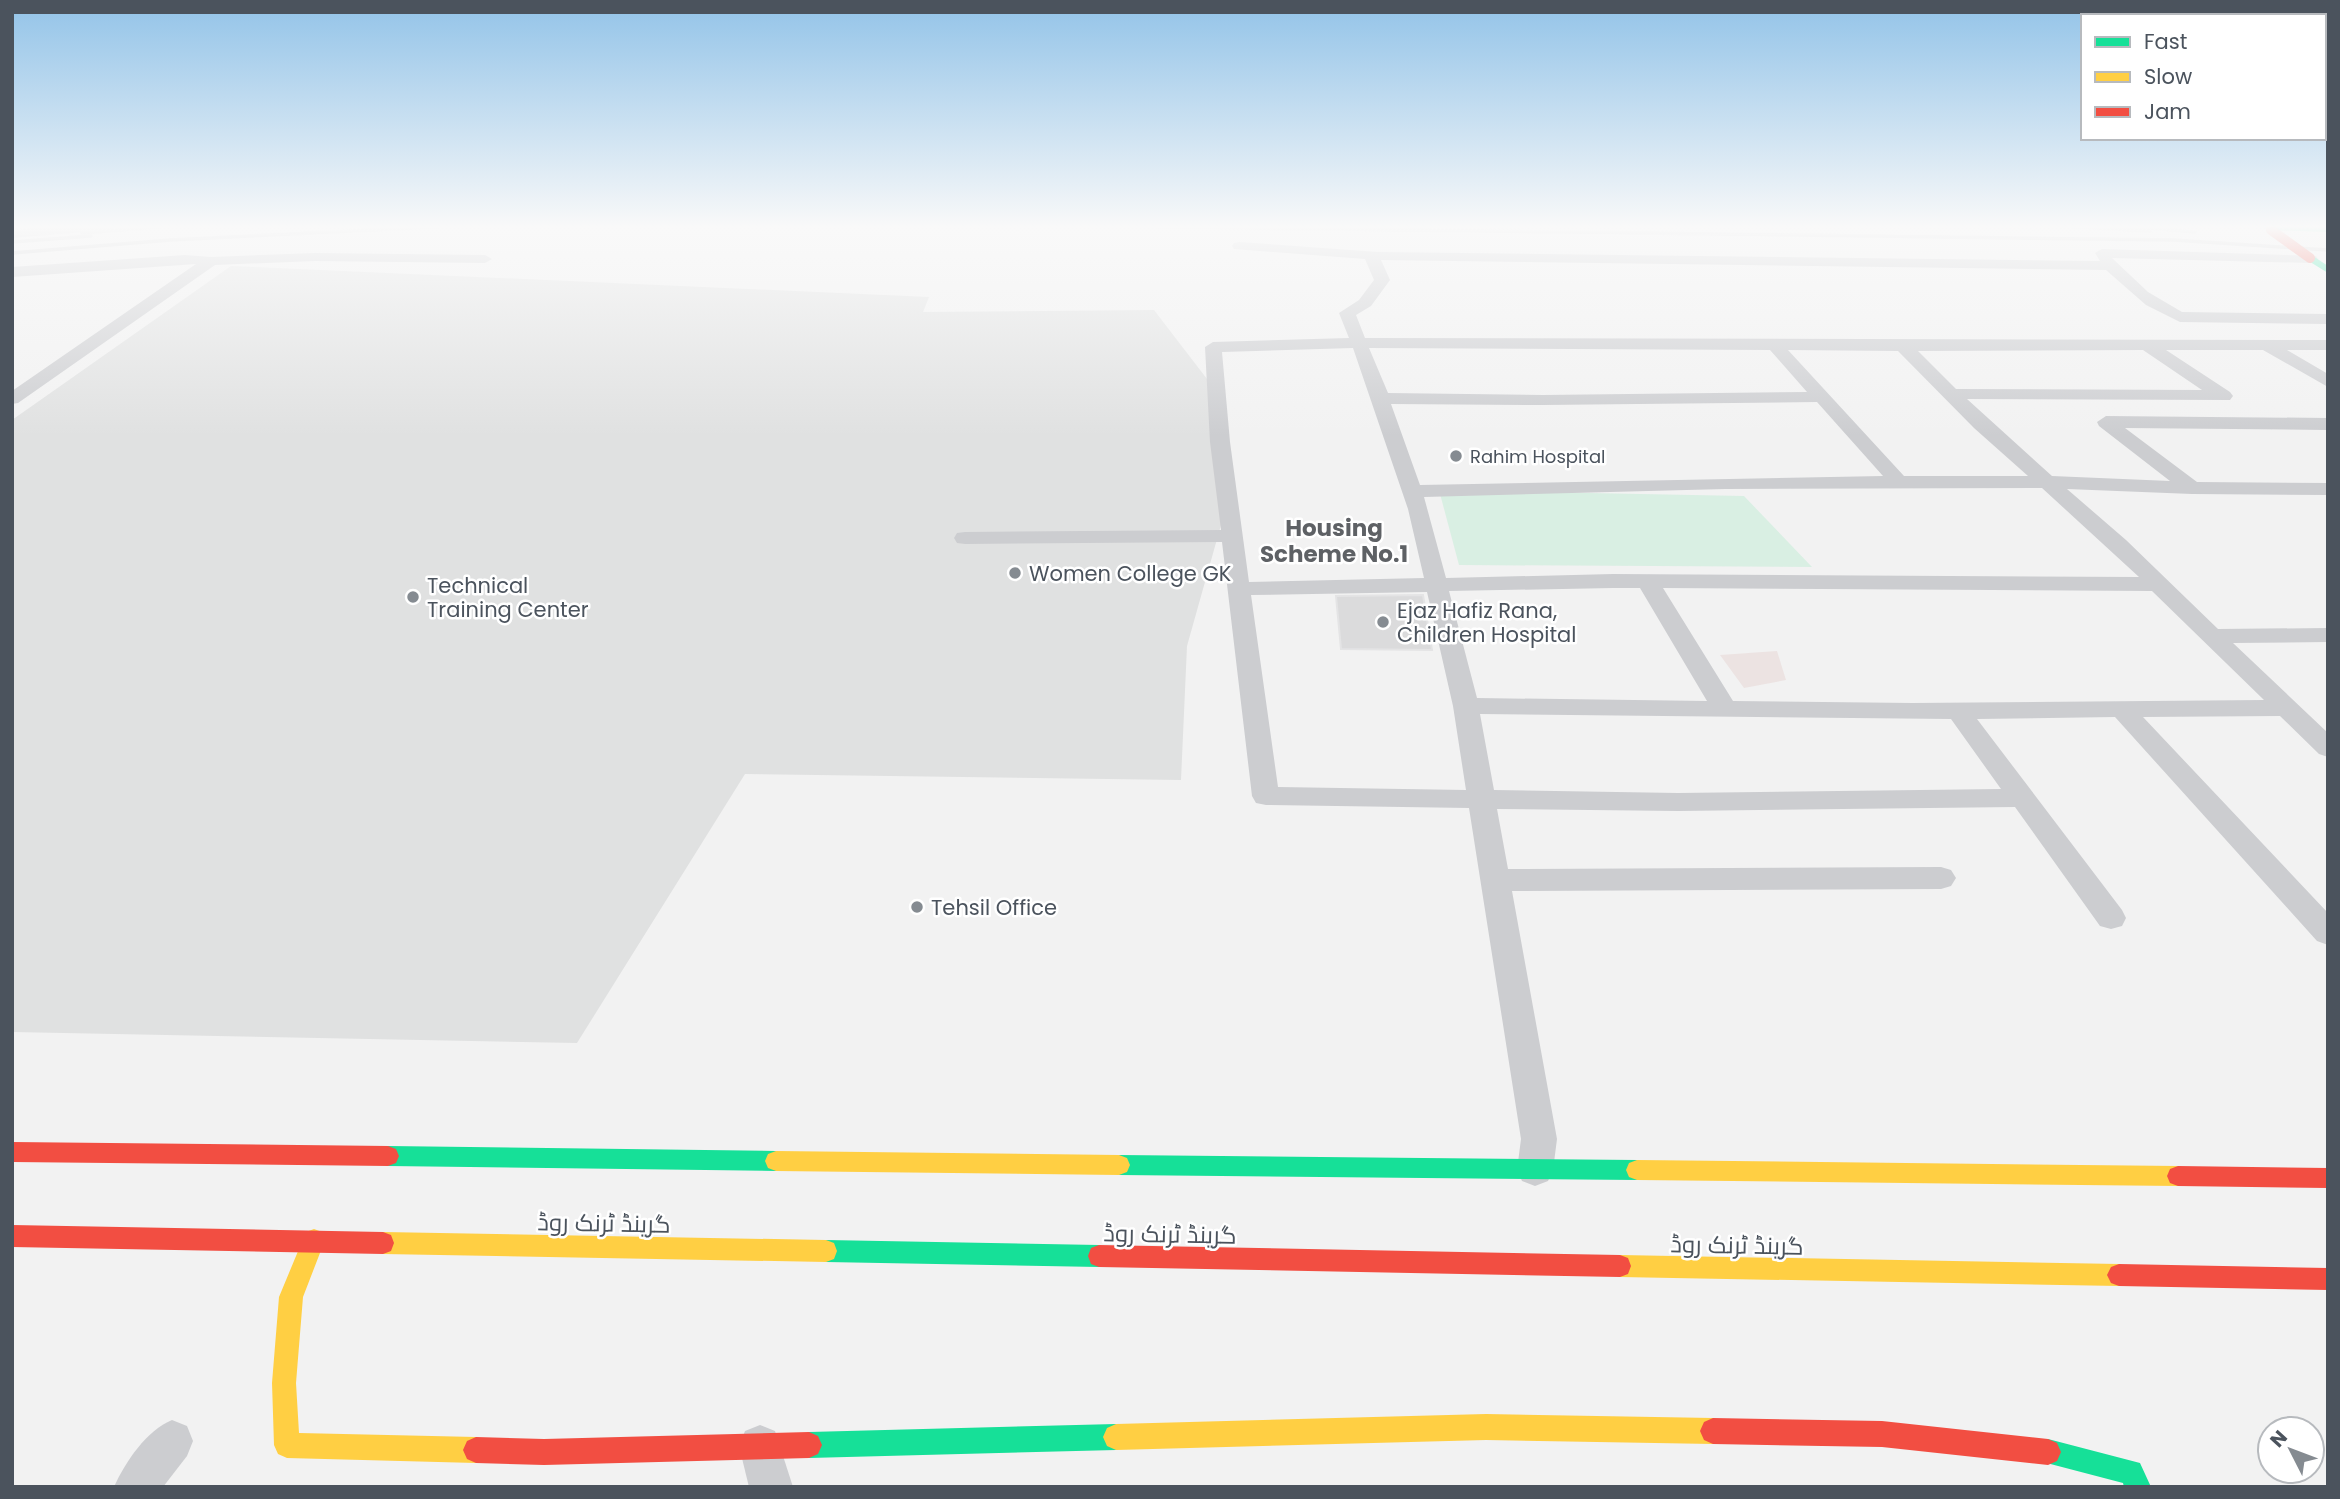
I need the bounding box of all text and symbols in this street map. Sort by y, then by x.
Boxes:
legend [2081,14,2326,140]
text: Fast [2144,27,2187,56]
text: Slow [2144,62,2192,91]
text: Jam [2144,97,2191,126]
place label: Rahim Hospital [1470,444,1606,469]
marker: Rahim Hospital [1448,448,1464,464]
district label: Housing Scheme No.1 [1260,512,1408,570]
place label: Women College GK [1029,559,1232,588]
marker: Women College GK [1007,565,1023,581]
place label: Technical Training Center [427,571,589,624]
marker: Technical Training Center [405,589,421,605]
place label: Ejaz Hafiz Rana, Children Hospital [1397,596,1576,649]
marker: Ejaz Hafiz Rana, Children Hospital [1375,614,1391,630]
place label: Tehsil Office [931,893,1057,922]
marker: Tehsil Office [909,899,925,915]
street label: گرینڈ ٹرنک روڈ [537,1205,671,1241]
street label: گرینڈ ٹرنک روڈ [1103,1216,1237,1252]
street label: گرینڈ ٹرنک روڈ [1670,1227,1804,1263]
north arrow [2256,1415,2326,1485]
text: N [2264,1425,2294,1453]

